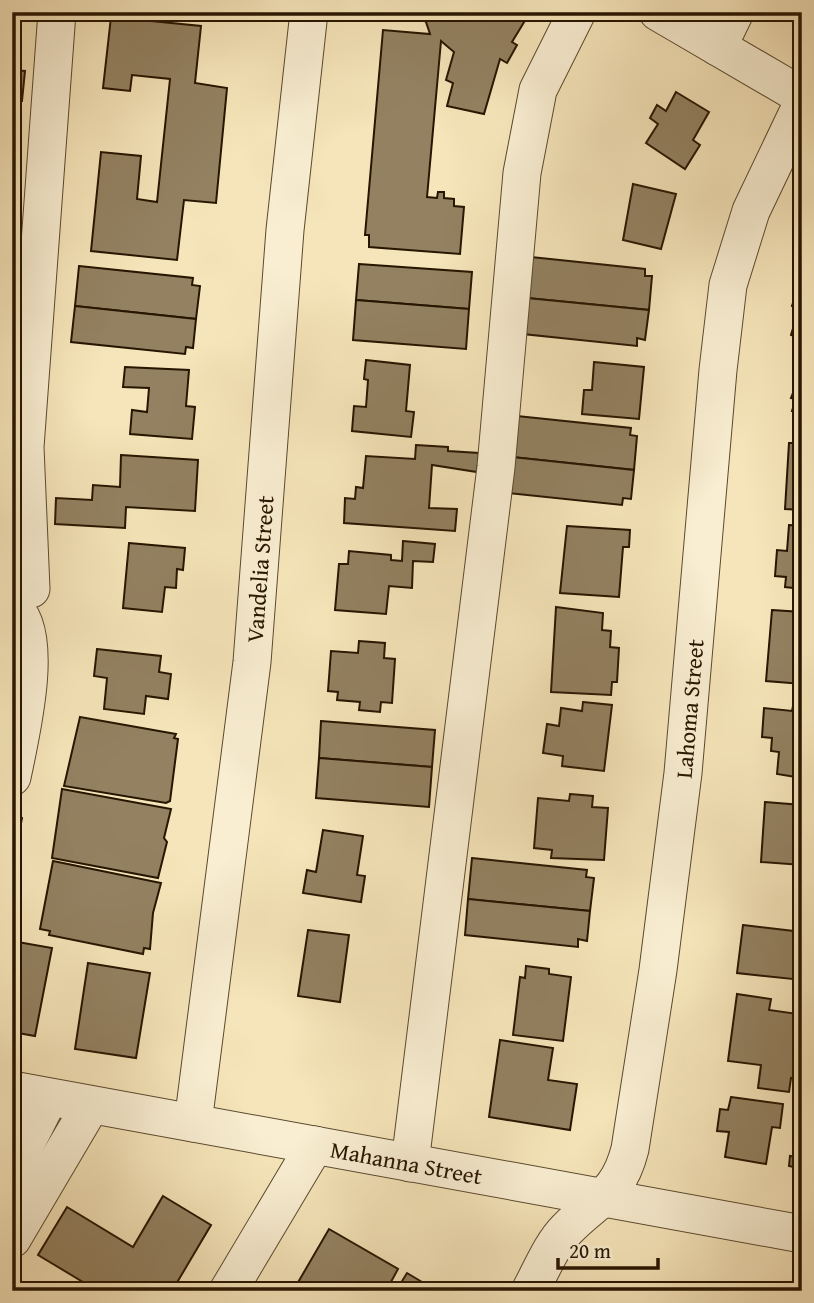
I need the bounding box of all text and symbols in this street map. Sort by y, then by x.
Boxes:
street label: Vandelia Street [237,494,281,644]
street label: Lahoma Street [666,638,711,780]
street label: Mahanna Street [328,1132,485,1192]
scale bar [558,1226,658,1270]
text: 20 m [569,1235,611,1266]

